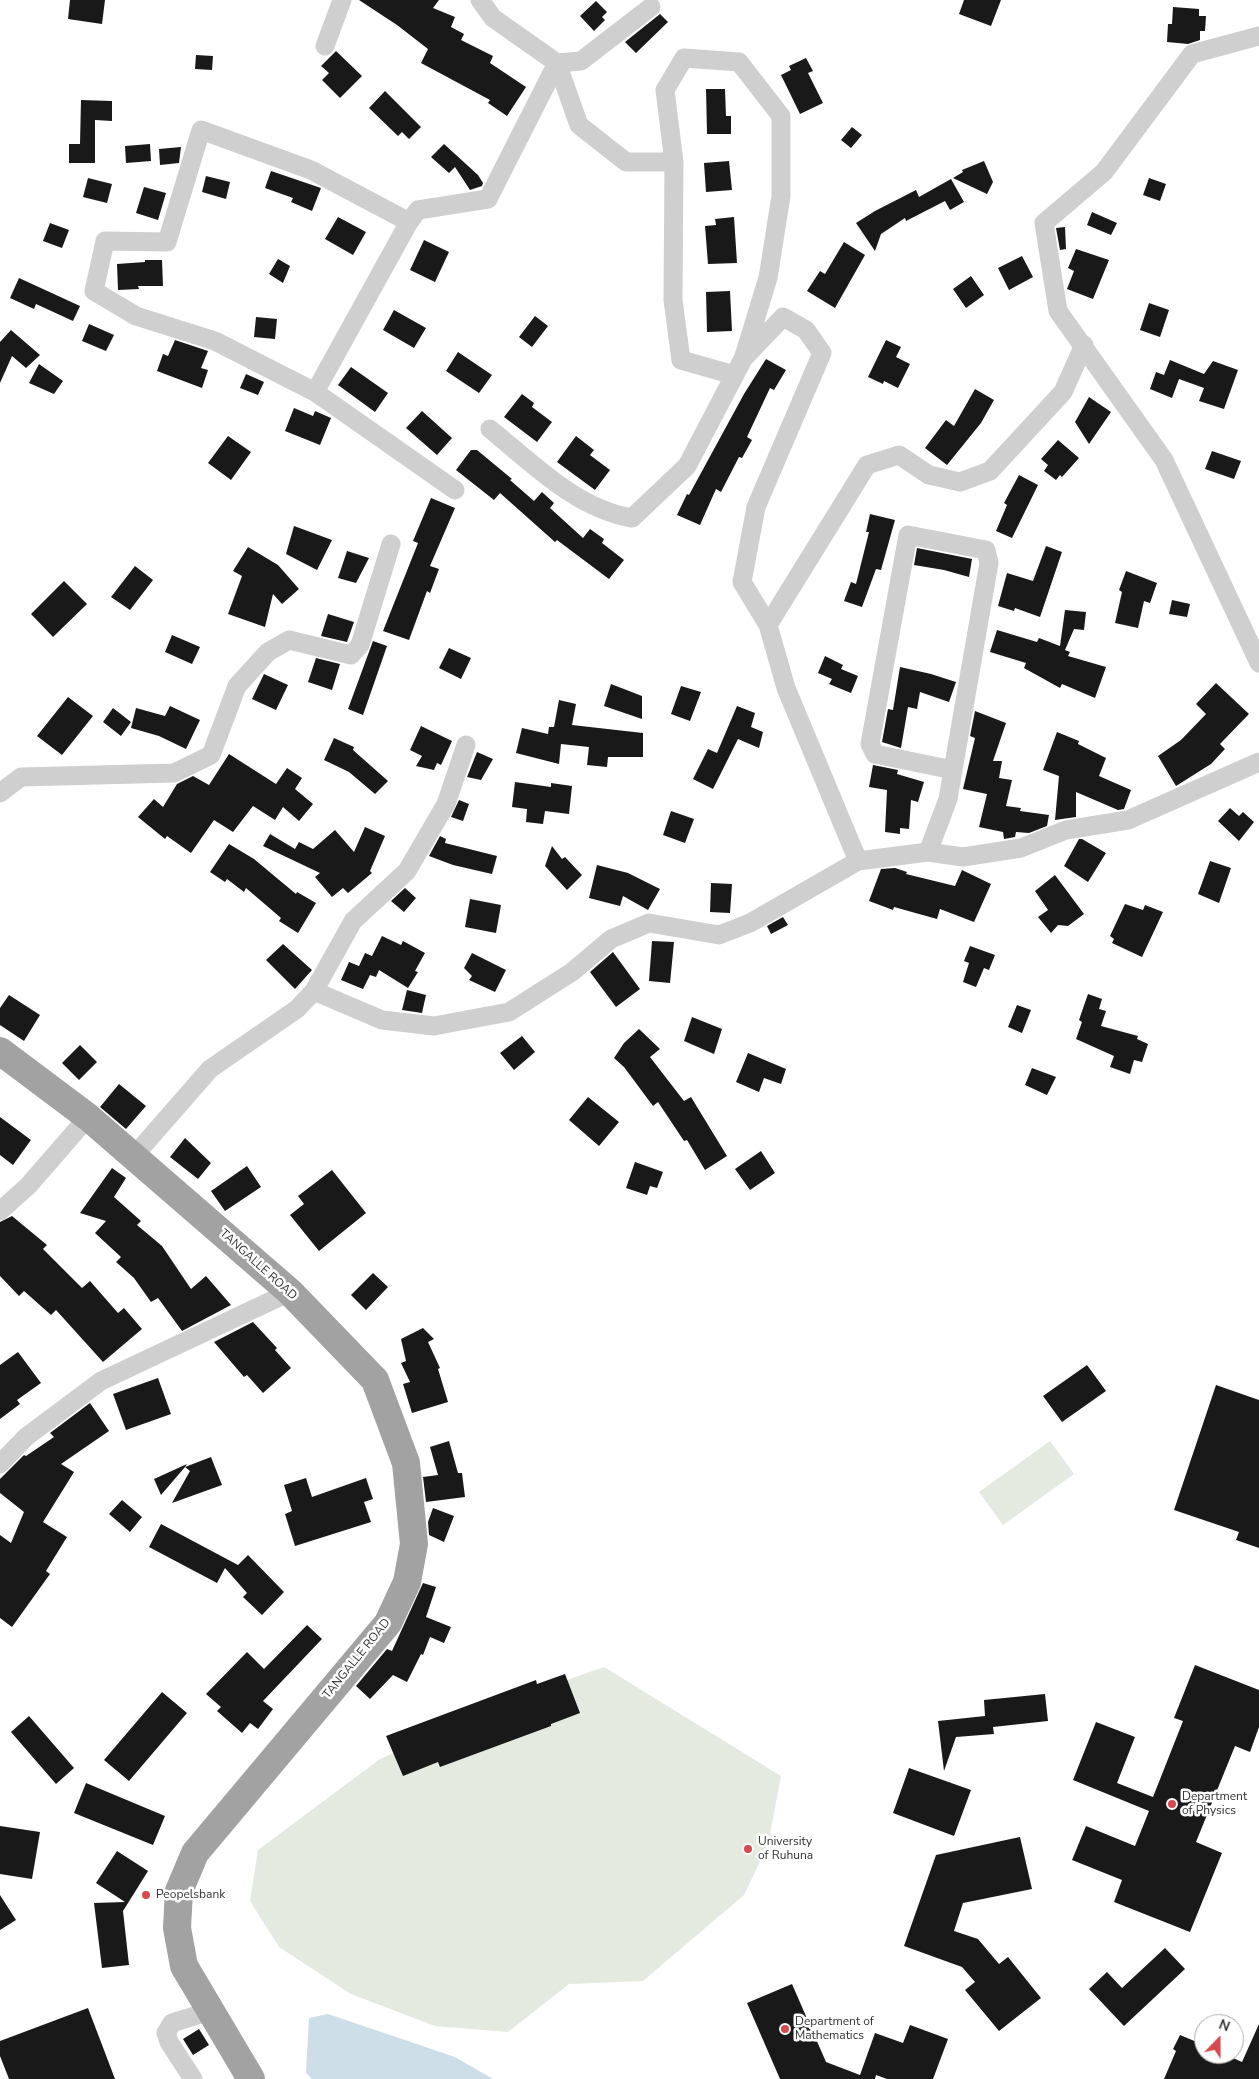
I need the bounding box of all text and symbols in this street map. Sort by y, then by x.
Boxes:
street label: TANGALLE ROAD [216,1226,300,1304]
street label: TANGALLE ROAD [320,1616,394,1702]
place label: Department of Physics [1182,1790,1247,1818]
marker: Department of Physics [1166,1798,1178,1810]
place label: University of Ruhuna [758,1835,813,1863]
marker: University of Ruhuna [742,1843,754,1855]
place label: Peopelsbank [156,1888,225,1902]
marker: Peopelsbank [140,1889,152,1901]
north arrow [1194,2014,1244,2064]
place label: Department of Mathematics [795,2015,874,2043]
text: N [1216,2015,1233,2036]
marker: Department of Mathematics [779,2023,791,2035]

